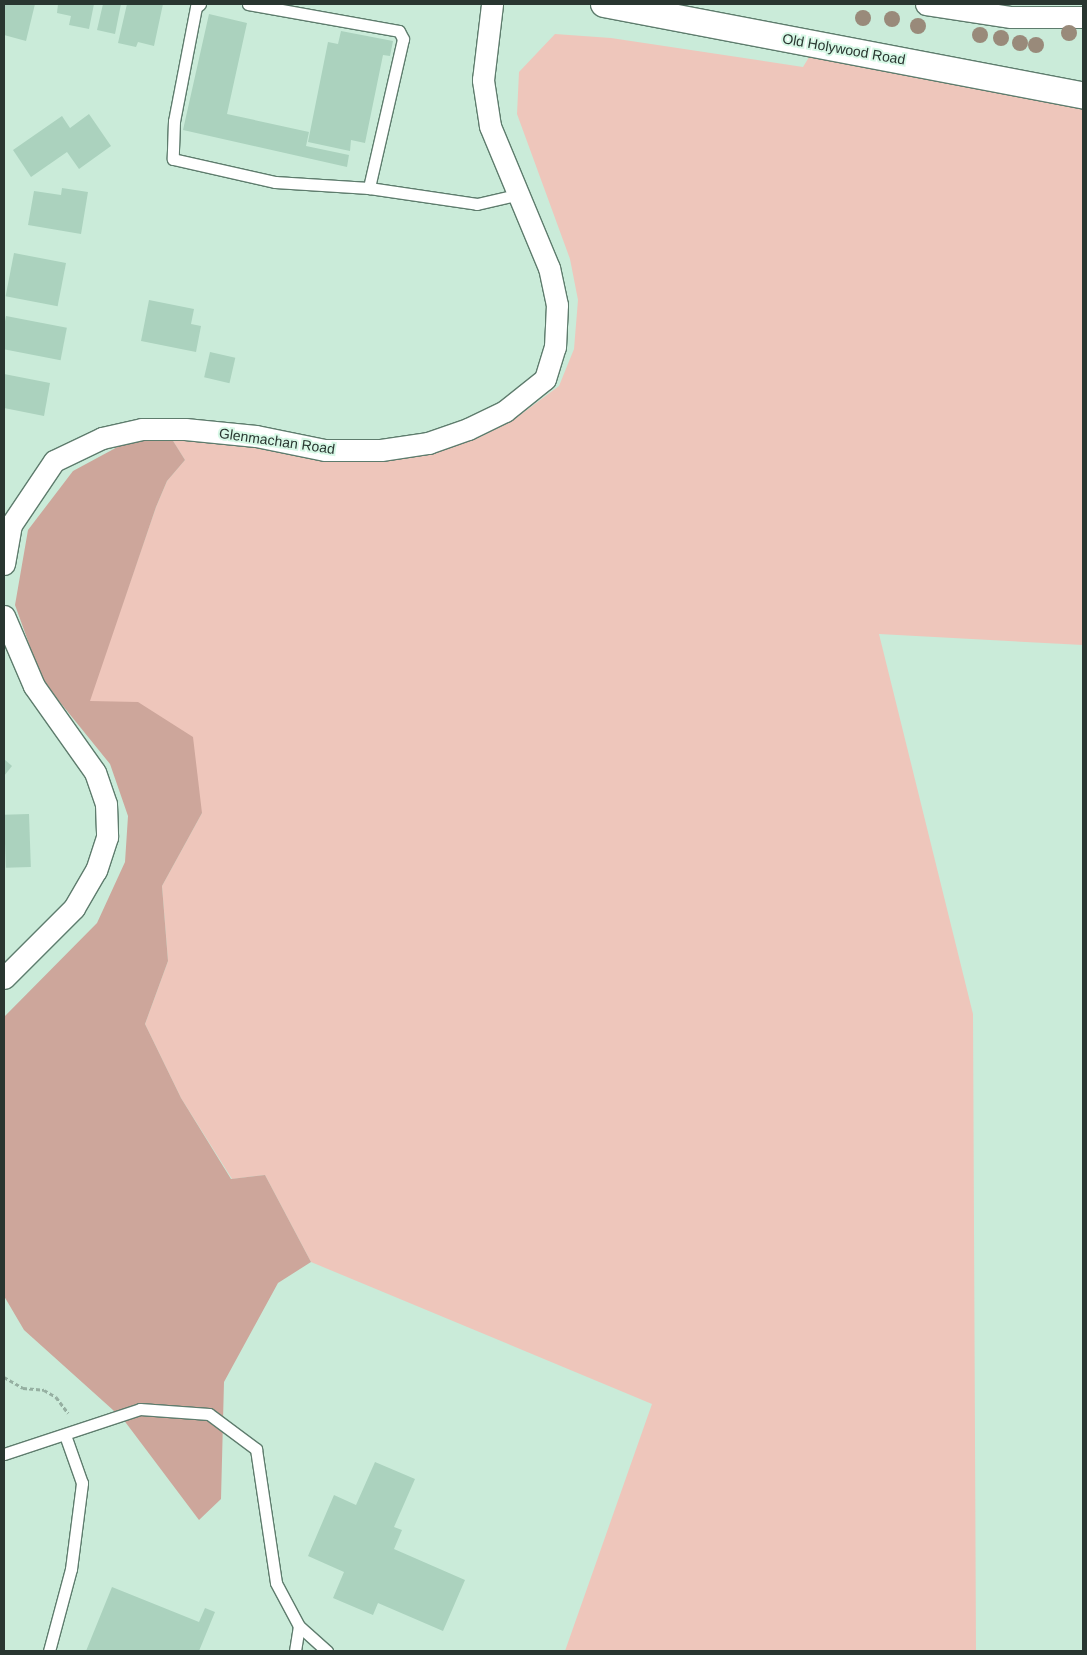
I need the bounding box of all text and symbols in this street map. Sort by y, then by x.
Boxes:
street label: Old Holywood Road [781,30,907,68]
street label: Glenmachan Road [218,425,336,457]

